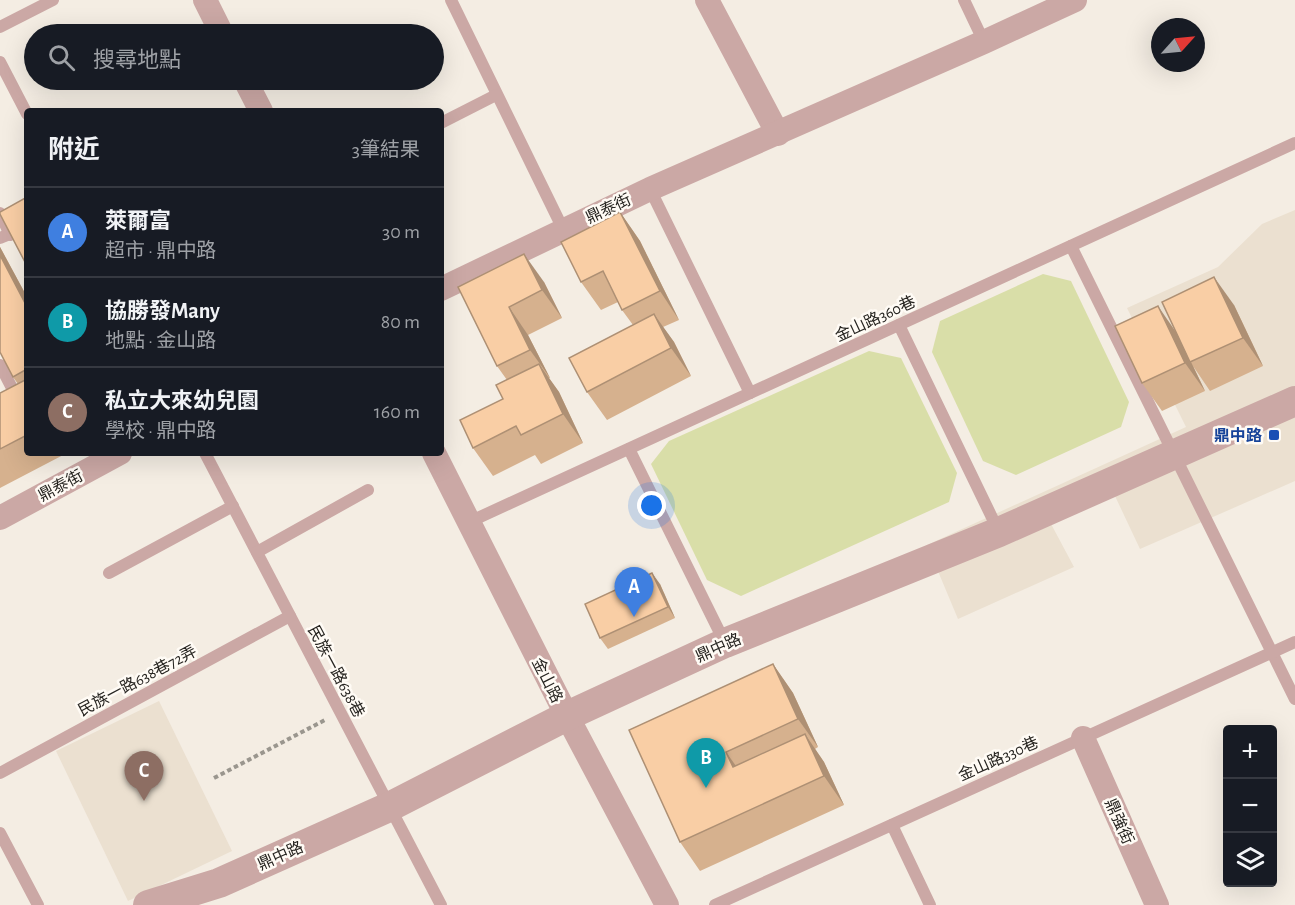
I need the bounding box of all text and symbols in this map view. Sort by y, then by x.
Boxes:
north arrow [1151,18,1205,72]
search box [24,24,444,90]
icon: search [45,41,78,74]
text: 搜尋地點 [93,49,181,71]
text: 附近 [48,137,100,163]
text: 3筆結果 [352,140,420,160]
street label: 鼎泰街 [583,191,634,226]
text: 萊爾富 [105,210,171,232]
text: A [62,222,74,242]
text: 30 m [382,222,420,242]
text: 超市 · 鼎中路 [105,241,216,261]
street label: 金山路360巷 [832,292,918,344]
text: 協勝發Many [105,300,220,322]
text: B [62,312,73,332]
text: 80 m [381,312,420,332]
text: 地點 · 金山路 [105,331,216,351]
text: 私立大來幼兒園 [105,390,259,412]
text: C [62,402,73,422]
text: 160 m [374,402,420,422]
text: 學校 · 鼎中路 [105,421,216,441]
place label: 鼎中路 [1214,427,1262,444]
marker: 鼎中路 [1267,428,1281,442]
street label: 鼎泰街 [35,467,85,504]
your location [637,491,666,520]
pin: A [614,568,654,617]
street label: 民族一路638巷 [305,622,368,720]
street label: 鼎中路 [693,630,744,665]
street label: 民族一路638巷72弄 [75,642,199,719]
street label: 金山路 [529,655,566,705]
map controls [1223,725,1277,887]
button: + [1223,725,1277,779]
street label: 金山路330巷 [956,733,1041,784]
pin: B [686,738,726,788]
pin: C [124,752,164,801]
button: − [1223,779,1277,833]
street label: 鼎強街 [1102,796,1137,847]
button: layers [1223,833,1277,887]
street label: 鼎中路 [255,838,306,873]

